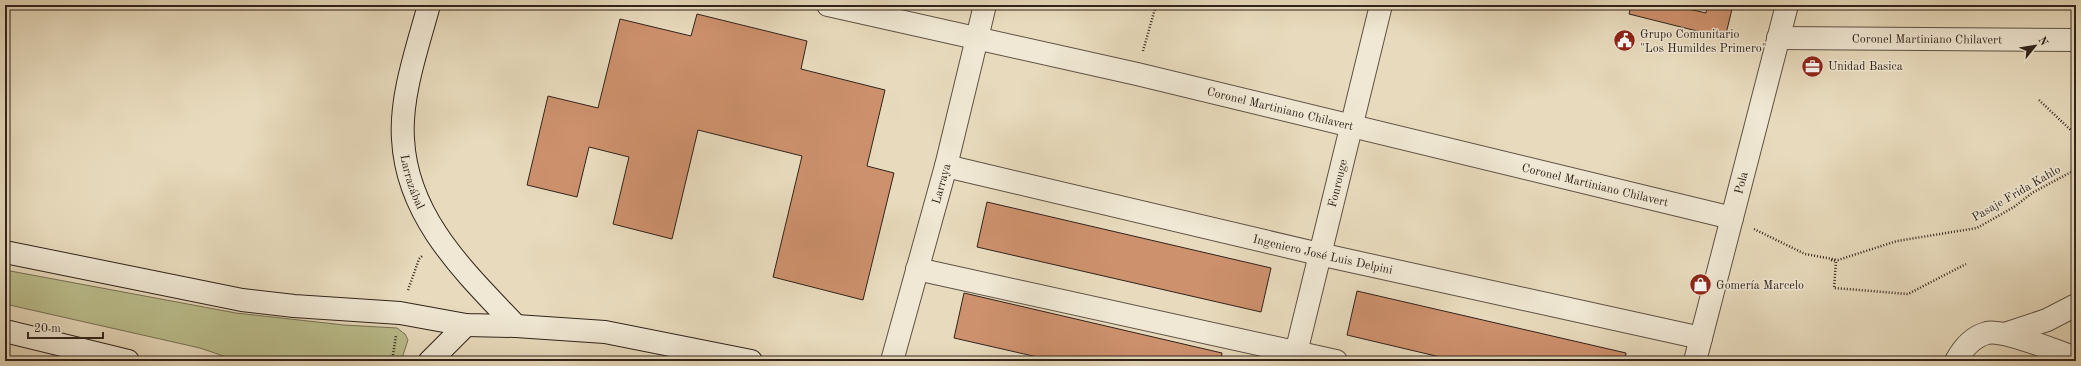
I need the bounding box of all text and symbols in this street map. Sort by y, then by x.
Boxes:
north arrow [2015,26,2055,66]
public building icon: Grupo Comunitario "Los Humildes Primero" [1611,28,1637,54]
place label: Grupo Comunitario "Los Humildes Primero" [1640,29,1766,55]
street label: Coronel Martiniano Chilavert [1852,33,2002,47]
text: N [2035,35,2050,49]
office icon: Unidad Basica [1799,53,1825,79]
place label: Unidad Basica [1828,61,1903,73]
street label: Coronel Martiniano Chilavert [1205,86,1355,133]
street label: Larrazábal [398,154,426,211]
street label: Fonrouge [1327,158,1350,209]
street label: Larraya [931,162,953,206]
street label: Coronel Martiniano Chilavert [1520,162,1669,209]
street label: Pasaje Frida Kahlo [1970,164,2063,224]
street label: Pola [1733,171,1751,196]
street label: Ingeniero José Luis Delpini [1251,234,1394,277]
shop icon: Gomería Marcelo [1688,272,1714,298]
place label: Gomería Marcelo [1716,280,1804,292]
scale bar [28,314,103,340]
text: 20 m [34,323,61,335]

